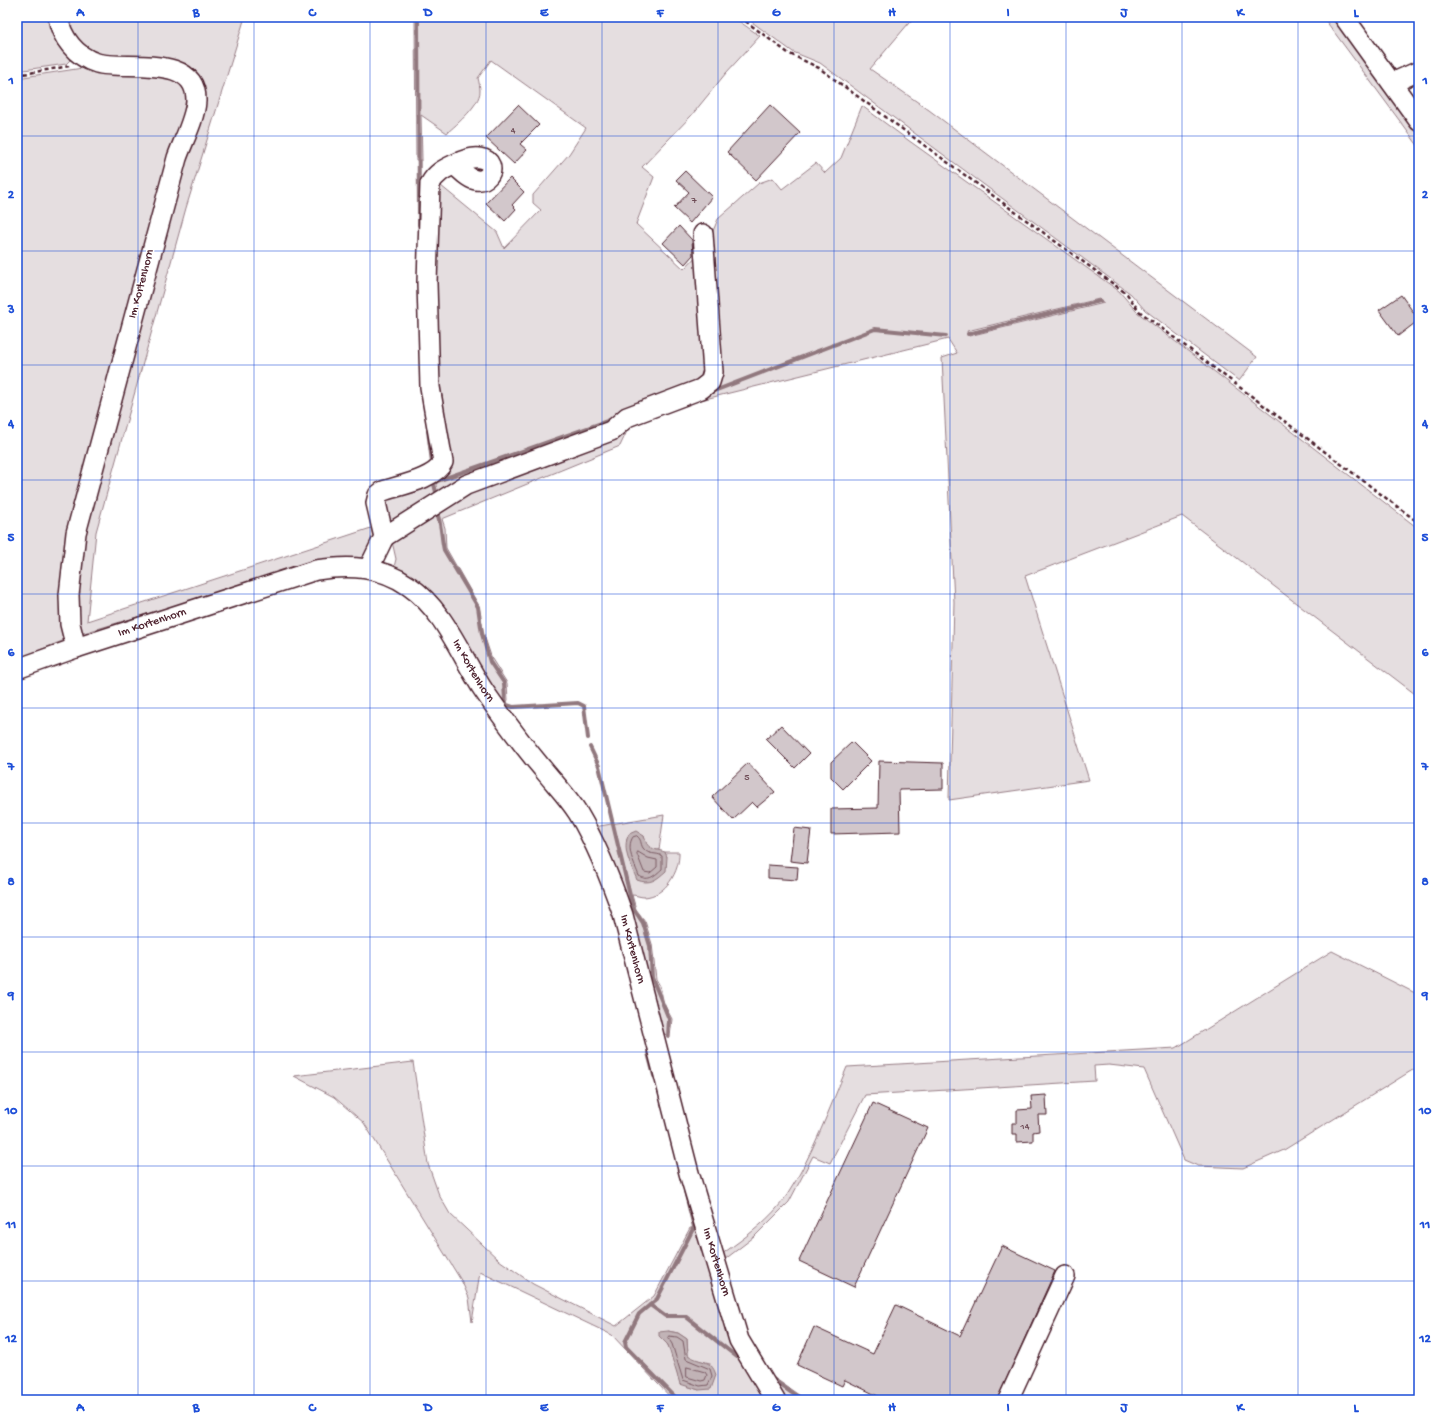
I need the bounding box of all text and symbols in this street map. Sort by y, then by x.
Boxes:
text: A [75,6,85,21]
text: B [192,6,201,21]
text: C [307,6,317,21]
text: D [423,6,433,21]
text: E [540,6,549,21]
text: F [656,6,665,21]
text: G [772,6,781,21]
text: H [888,6,896,21]
text: I [1006,6,1010,21]
text: J [1120,6,1129,21]
text: K [1235,6,1245,21]
text: L [1354,6,1360,21]
text: 1 [7,74,14,89]
text: 1 [1421,74,1428,89]
house number: 4 [511,125,516,137]
text: 2 [8,188,15,203]
text: 2 [1422,188,1429,203]
house number: 7 [690,195,697,207]
street label: Im Kortenhorn [126,248,158,320]
text: 3 [7,303,15,318]
text: 3 [1421,303,1429,318]
text: 4 [7,417,15,432]
text: 4 [1421,417,1429,432]
text: 5 [8,531,15,546]
text: 5 [1422,531,1429,546]
street label: Im Kortenhorn [117,605,189,641]
street label: Im Kortenhorn [449,637,497,705]
text: 6 [8,646,15,661]
text: 6 [1422,646,1429,661]
text: 7 [7,760,16,775]
text: 7 [1421,760,1430,775]
house number: 5 [744,772,750,784]
text: 8 [7,875,15,890]
text: 8 [1421,875,1429,890]
street label: Im Kortenhorn [616,913,647,986]
text: 9 [7,989,15,1004]
text: 9 [1421,989,1429,1004]
text: 10 [4,1104,18,1119]
text: 10 [1418,1104,1432,1119]
house number: 14 [1020,1121,1030,1133]
text: 11 [5,1218,16,1233]
text: 11 [1419,1218,1430,1233]
street label: Im Kortenhorn [699,1226,733,1298]
text: 12 [4,1332,17,1347]
text: 12 [1418,1332,1431,1347]
text: A [75,1401,85,1416]
text: B [192,1401,201,1416]
text: C [307,1401,317,1416]
text: D [423,1401,433,1416]
text: E [540,1401,549,1416]
text: F [656,1401,665,1416]
text: G [772,1401,781,1416]
text: H [888,1401,896,1416]
text: I [1006,1401,1010,1416]
text: J [1120,1401,1129,1416]
text: K [1235,1401,1245,1416]
text: L [1354,1401,1360,1416]

